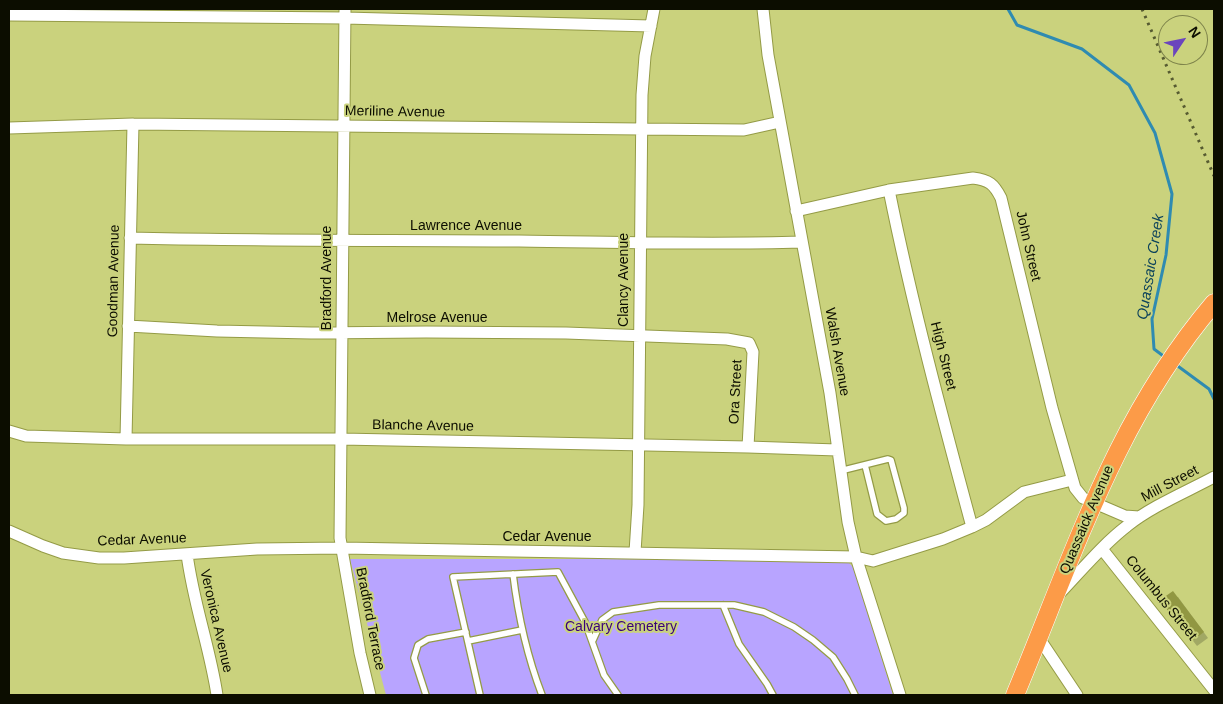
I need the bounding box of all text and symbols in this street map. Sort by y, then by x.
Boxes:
north arrow [1158,15,1208,65]
text: N [1185,24,1204,41]
street label: Meriline Avenue [345,103,445,121]
street label: John Street [1012,209,1044,283]
water label: Quassaic Creek [1134,213,1168,321]
street label: Lawrence Avenue [410,218,522,234]
street label: Goodman Avenue [105,225,123,337]
street label: Bradford Avenue [319,226,335,330]
street label: Clancy Avenue [616,233,632,327]
street label: Walsh Avenue [821,306,853,398]
street label: Melrose Avenue [387,310,487,326]
street label: High Street [926,320,960,392]
street label: Ora Street [726,359,746,425]
street label: Blanche Avenue [372,417,474,435]
street label: Mill Street [1139,462,1201,506]
street label: Quassaick Avenue [1057,463,1117,577]
street label: Cedar Avenue [502,529,592,545]
street label: Cedar Avenue [97,530,187,550]
street label: Columbus Street [1122,552,1200,644]
street label: Bradford Terrace [352,566,388,672]
street label: Veronica Avenue [196,568,236,674]
park label: Calvary Cemetery [565,619,677,635]

